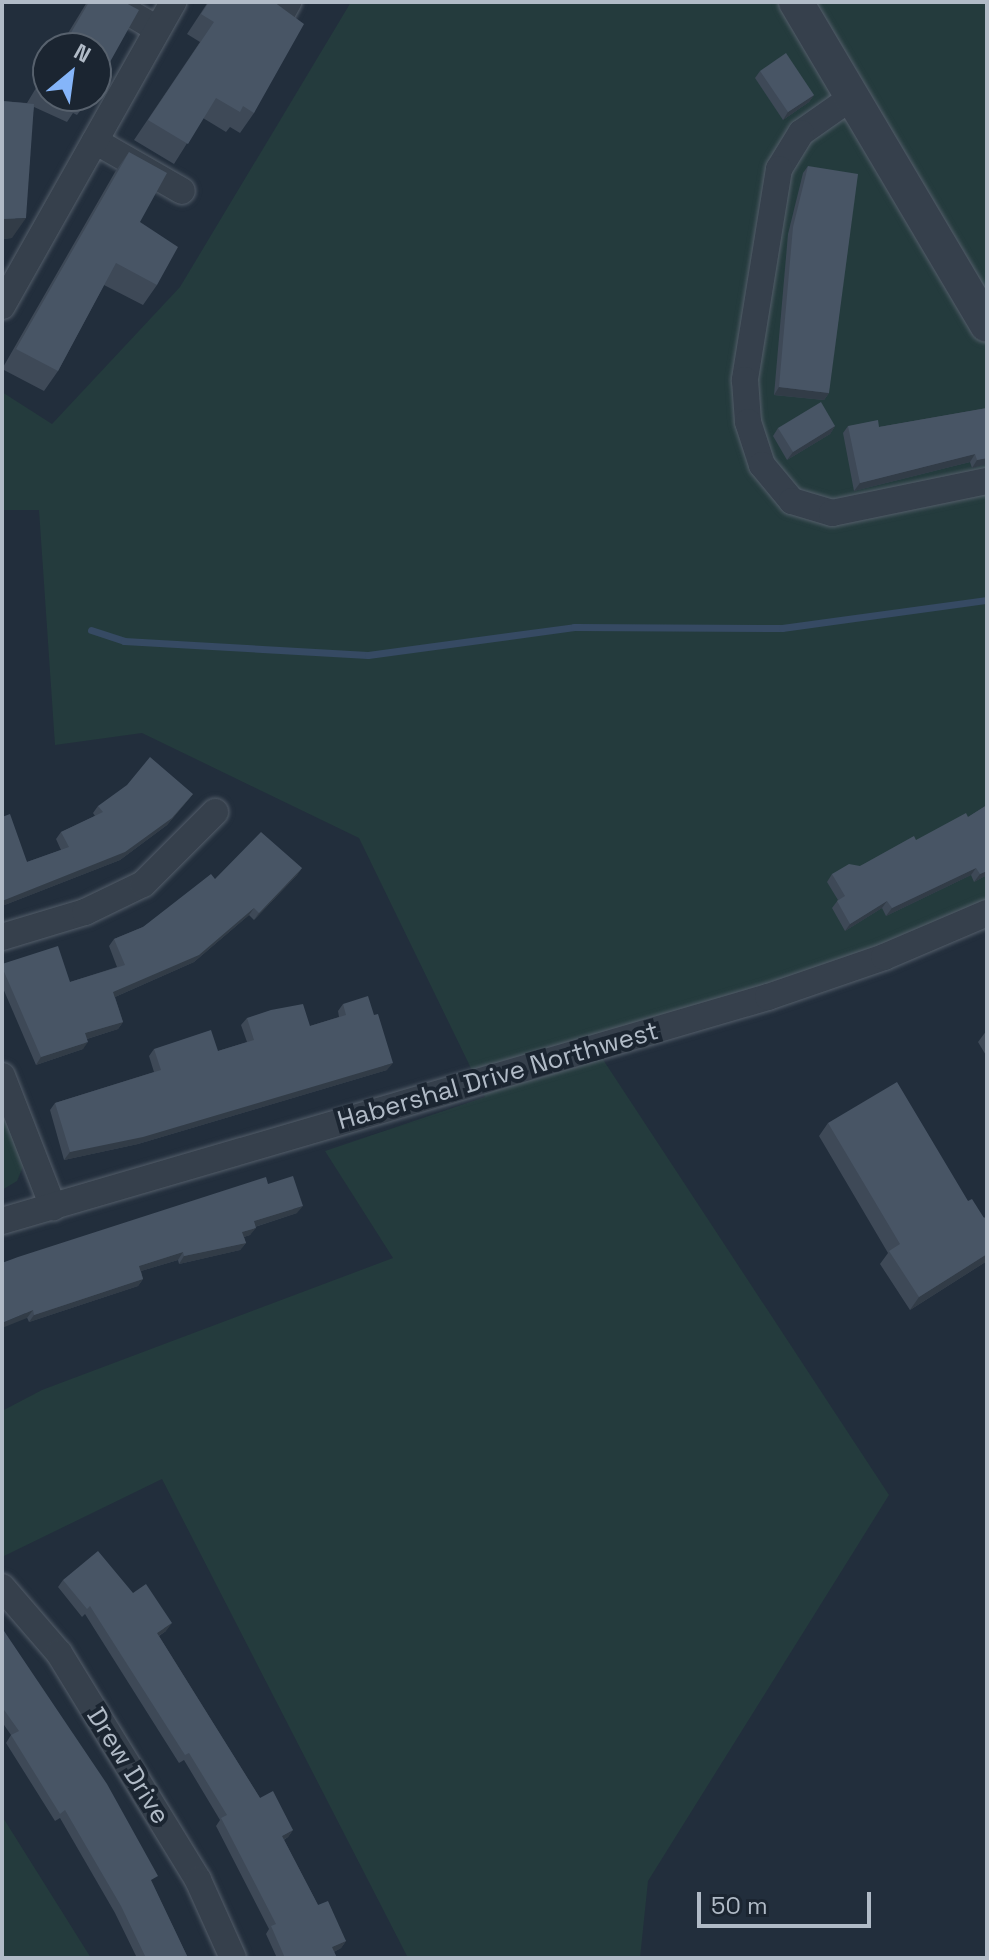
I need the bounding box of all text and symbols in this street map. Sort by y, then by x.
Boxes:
north arrow [32,32,112,112]
text: N [69,37,96,69]
street label: Habershal Drive Northwest [334,1015,662,1137]
street label: Drew Drive [80,1702,176,1830]
scale bar [701,1876,875,1926]
text: 50 m [711,1890,768,1921]

